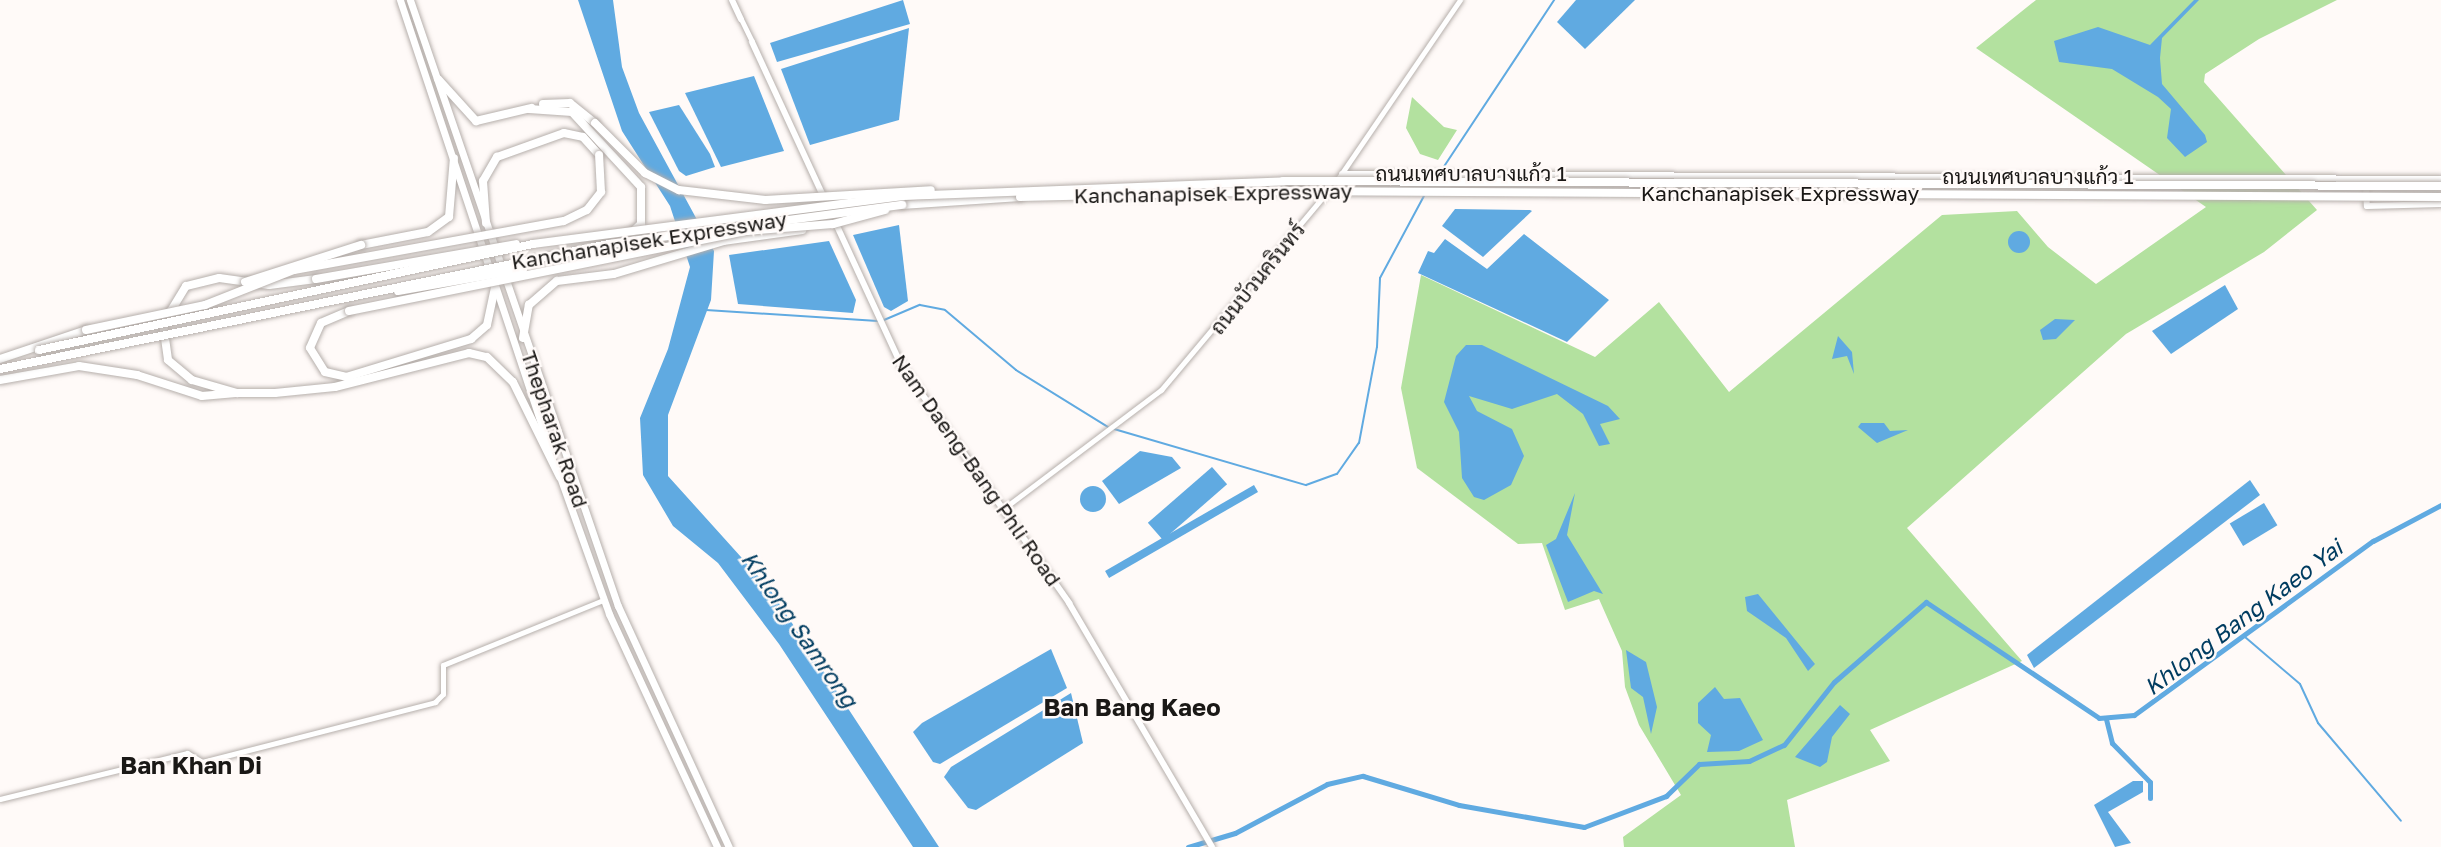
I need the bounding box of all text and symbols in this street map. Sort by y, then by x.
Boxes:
street label: ถนนเทศบาลบางแก้ว 1 [1375,160,1567,186]
street label: ถนนเทศบาลบางแก้ว 1 [1942,163,2134,189]
street label: Kanchanapisek Expressway [1074,178,1352,208]
street label: Kanchanapisek Expressway [1641,180,1919,206]
street label: Kanchanapisek Expressway [509,206,789,274]
street label: ถนนบัวนครินทร์ [1204,217,1310,339]
street label: Thepharak Road [516,347,594,511]
street label: Nam Daeng-Bang Phli Road [887,349,1067,591]
water label: Khlong Bang Kaeo Yai [2138,533,2348,701]
water label: Khlong Samrong [736,546,864,712]
district label: Ban Bang Kaeo [1043,693,1221,721]
district label: Ban Khan Di [120,751,262,779]

